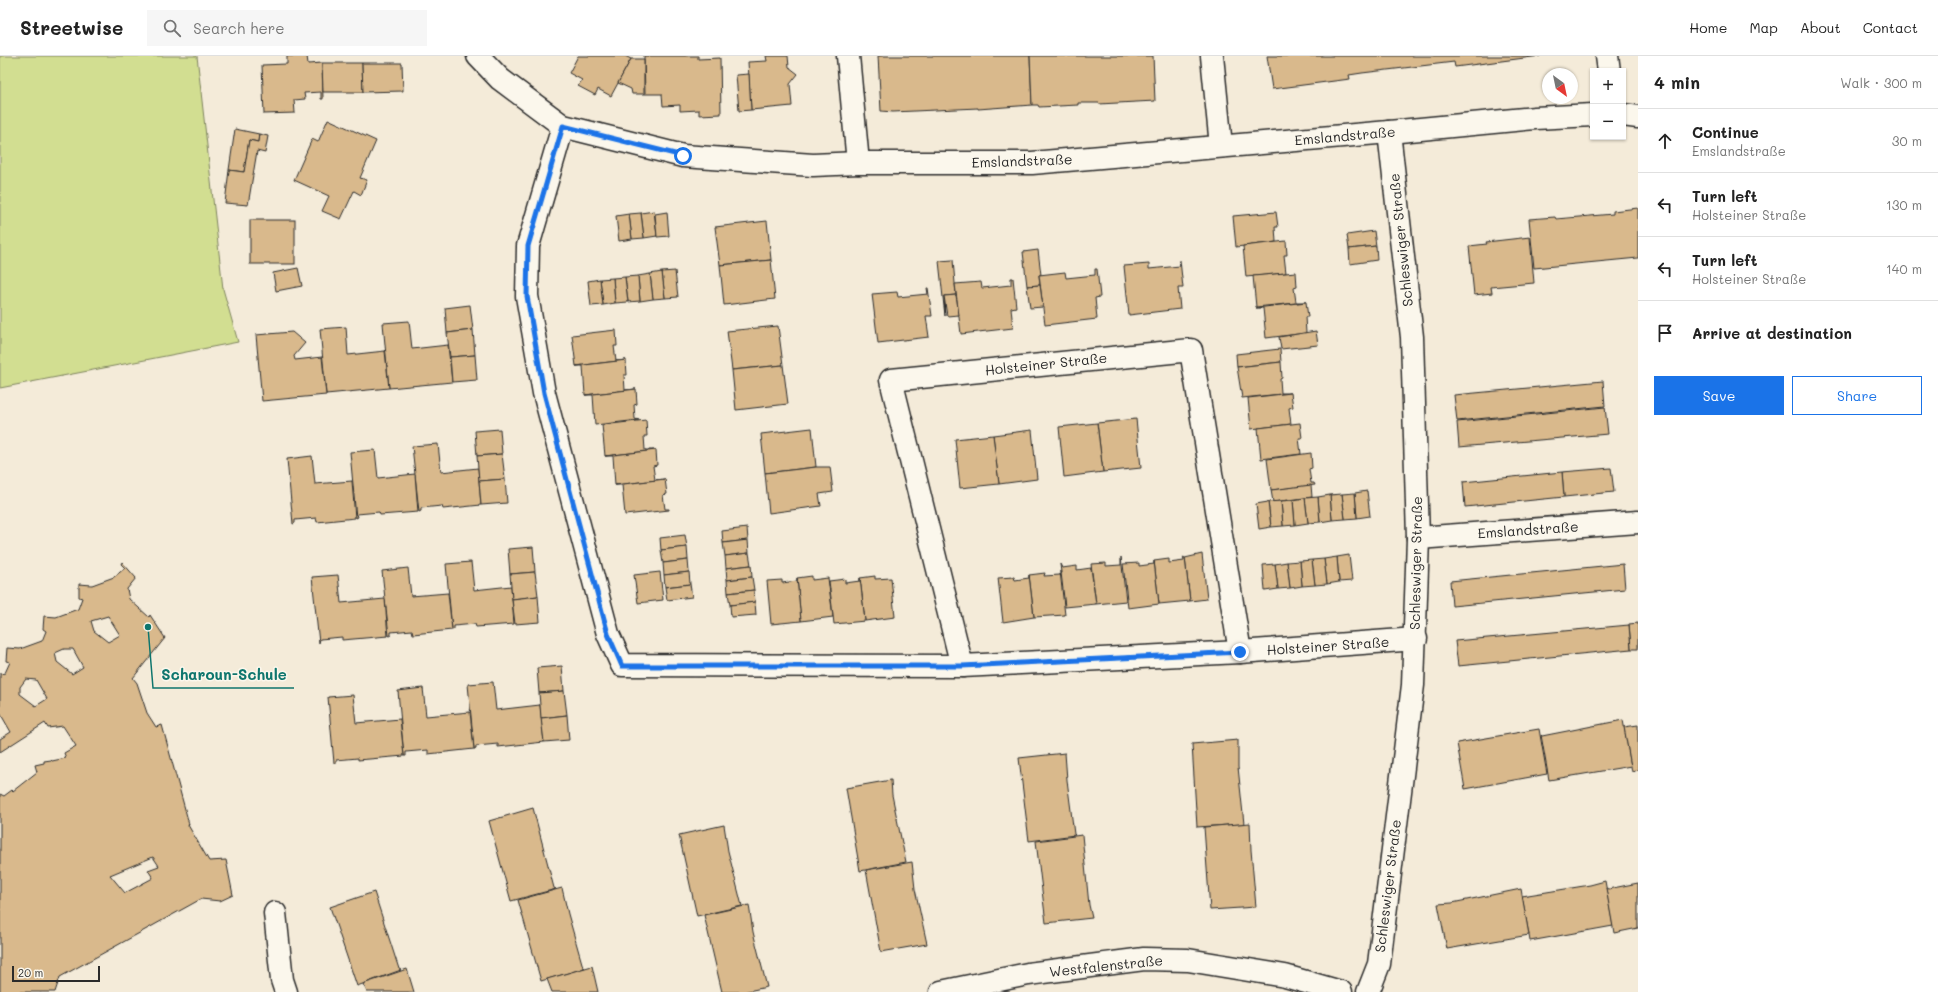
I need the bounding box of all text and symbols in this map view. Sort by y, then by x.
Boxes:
search box [147,10,427,46]
text: Streetwise [20,15,123,40]
icon: search [161,17,183,39]
text: Search here [193,18,285,38]
text: Home [1689,18,1727,37]
text: Map [1749,18,1778,37]
text: About [1800,18,1841,37]
text: Contact [1863,18,1918,37]
north arrow [1542,68,1578,104]
map controls [1590,68,1626,140]
button: + [1590,68,1626,104]
text: 4 min [1654,71,1700,93]
text: Walk · 300 m [1840,74,1922,91]
button: − [1590,104,1626,140]
street label: Emslandstraße [1294,122,1396,149]
text: Continue [1692,122,1759,142]
icon: ahead [1654,130,1676,152]
text: 30 m [1892,132,1922,149]
text: Emslandstraße [1692,142,1786,159]
route start [674,147,692,165]
street label: Emslandstraße [971,149,1073,172]
street label: Schleswiger Straße [1384,173,1417,308]
text: Turn left [1692,186,1757,206]
icon: left [1654,194,1676,216]
text: 130 m [1886,196,1922,213]
text: Holsteiner Straße [1692,206,1806,223]
text: Turn left [1692,250,1757,270]
icon: left [1654,258,1676,280]
text: 140 m [1886,260,1922,277]
text: Holsteiner Straße [1692,270,1806,287]
icon: arrive [1654,322,1676,344]
text: Arrive at destination [1692,323,1852,343]
street label: Holsteiner Straße [984,348,1108,379]
button: Save [1654,376,1784,415]
button: Share [1792,376,1922,415]
street label: Schleswiger Straße [1405,496,1426,630]
street label: Emslandstraße [1477,516,1579,543]
street label: Holsteiner Straße [1266,632,1390,659]
route end [1231,643,1249,661]
callout: Scharoun-Schule [153,661,294,688]
text: Scharoun-Schule [161,664,287,684]
street label: Schleswiger Straße [1370,818,1405,953]
street label: Westfalenstraße [1048,950,1164,981]
scale bar [12,964,100,983]
text: 20 m [18,965,43,980]

